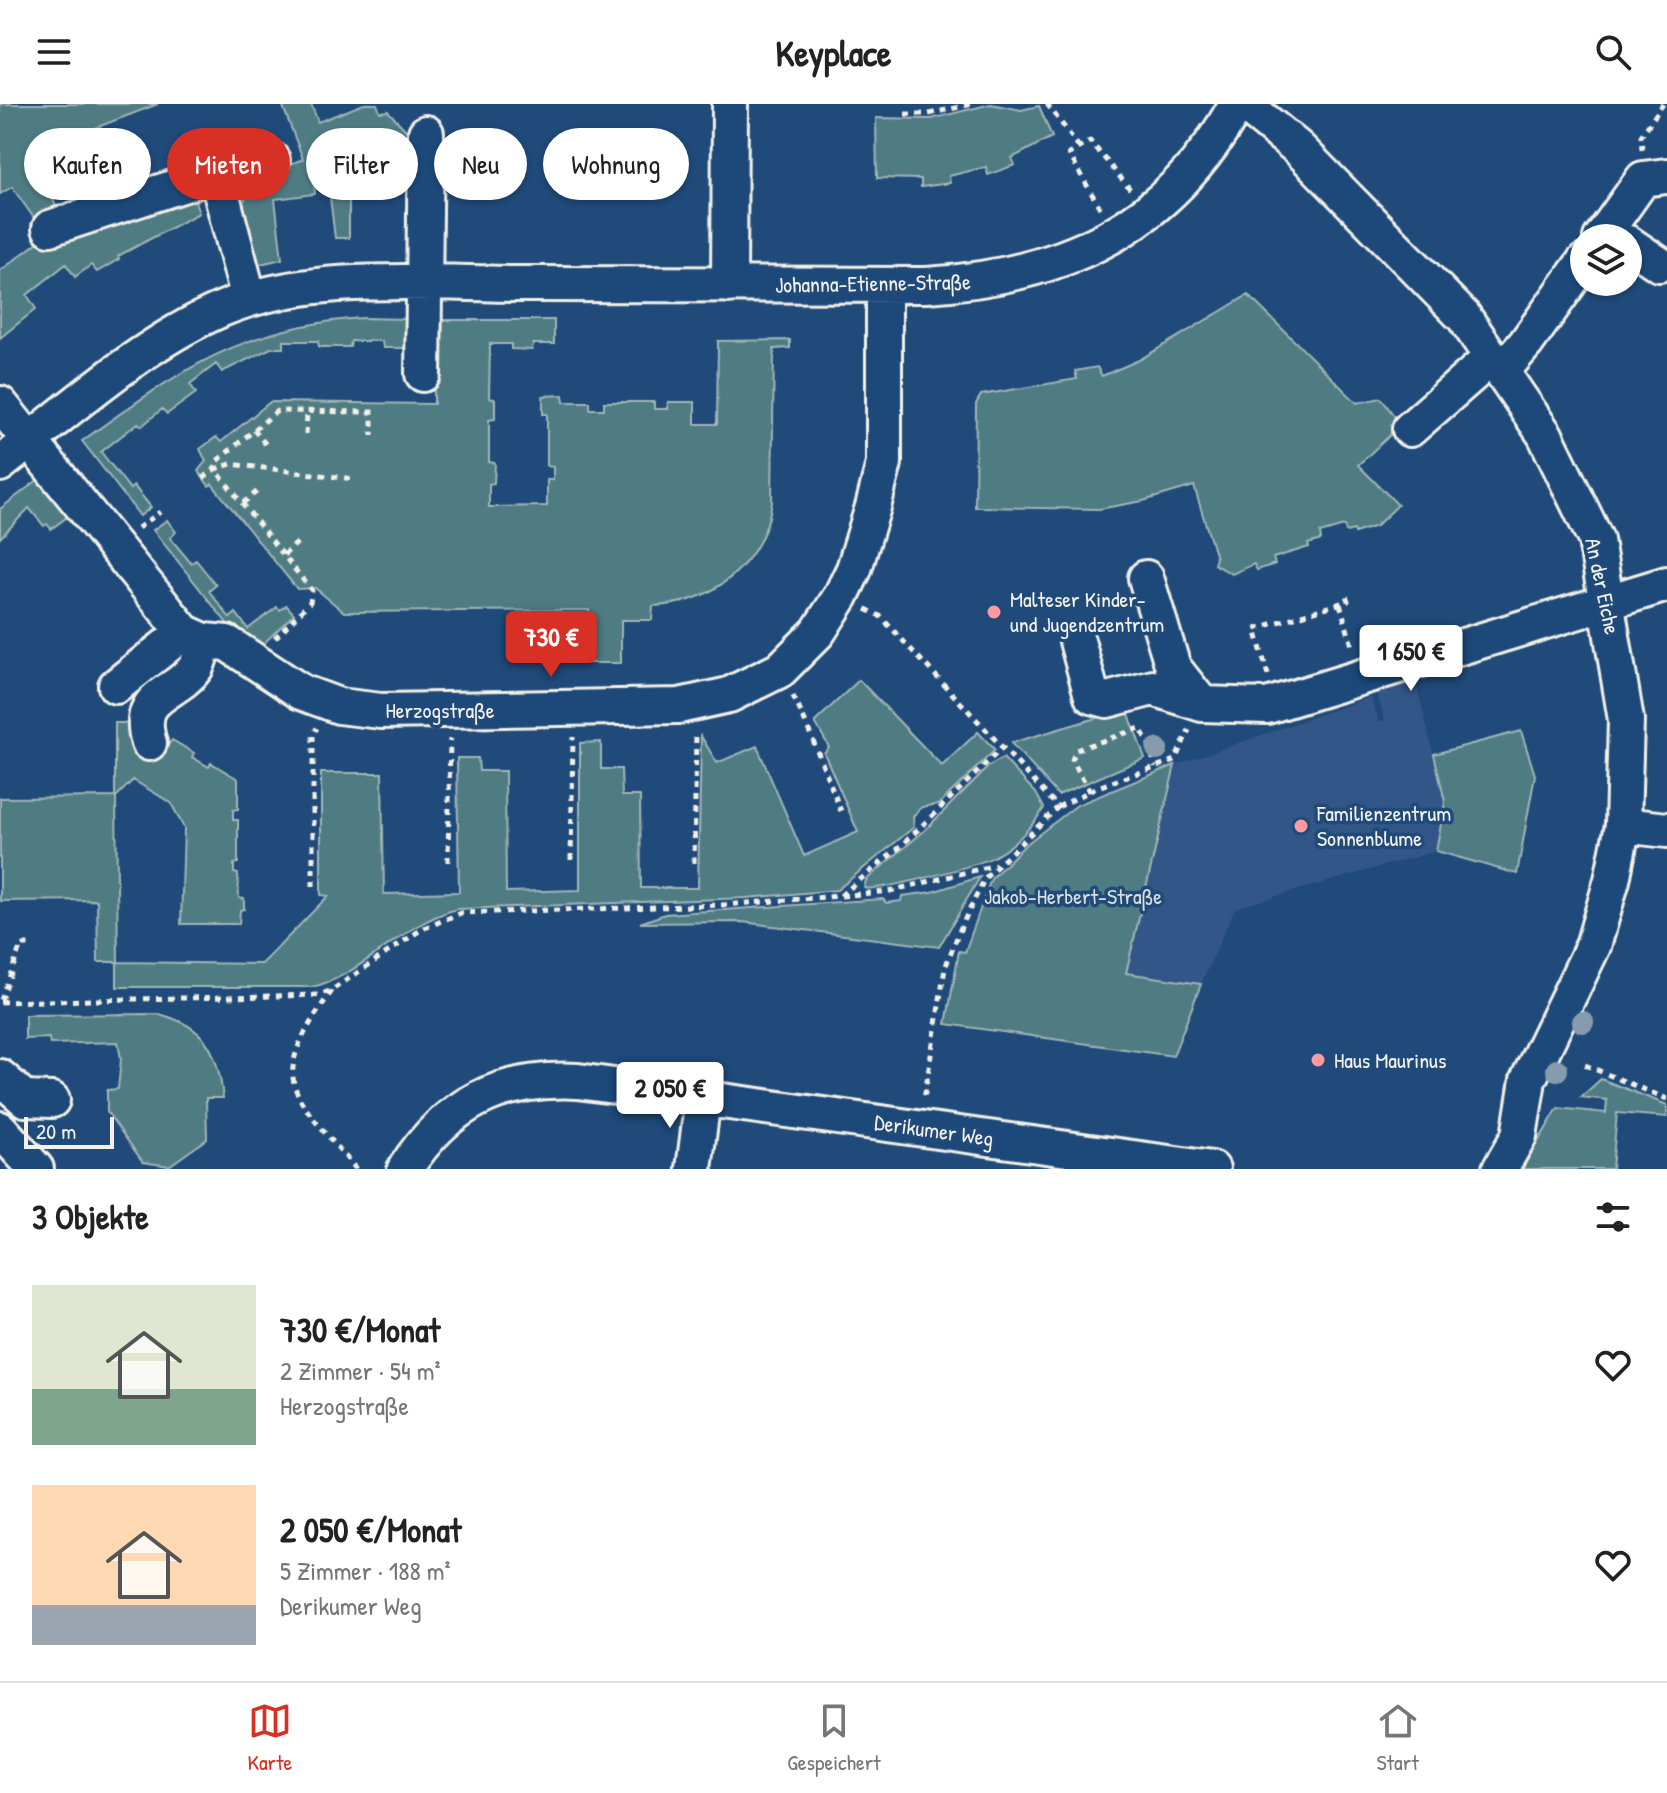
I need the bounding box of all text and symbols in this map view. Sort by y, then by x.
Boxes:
text: Keyplace [776,28,891,77]
icon: menu [32,30,76,74]
icon: search [1591,30,1635,74]
chip: Kaufen [24,128,151,200]
chip: Mieten [167,128,290,200]
chip: Filter [306,128,418,200]
chip: Neu [434,128,527,200]
chip: Wohnung [543,128,689,200]
map controls [1570,224,1642,296]
button: layers [1570,224,1642,296]
street label: Johanna-Etienne-Straße [775,266,971,300]
street label: An der Eiche [1578,535,1628,637]
place label: Malteser Kinder- und Jugendzentrum [1010,584,1164,639]
marker: Malteser Kinder- und Jugendzentrum [985,603,1003,621]
pin: 730 € [495,611,607,679]
text: 730 € [524,619,578,654]
pin: 1 650 € [1337,625,1485,693]
text: 1 650 € [1378,633,1444,668]
street label: Herzogstraße [385,695,495,725]
place label: Familienzentrum Sonnenblume [1316,798,1451,853]
marker: Familienzentrum Sonnenblume [1292,817,1310,835]
park label: Jakob-Herbert-Straße [984,881,1162,911]
place label: Haus Maurinus [1334,1045,1446,1075]
marker: Haus Maurinus [1309,1051,1327,1069]
pin: 2 050 € [596,1062,744,1130]
text: 2 050 € [635,1070,705,1105]
street label: Derikumer Weg [873,1107,995,1153]
scale bar [24,1113,114,1149]
text: 20 m [36,1116,76,1146]
text: 3 Objekte [32,1194,149,1240]
icon: filters [1591,1195,1635,1239]
text: 730 €/Monat [280,1307,440,1353]
icon: home [96,1317,192,1413]
icon: heart [1591,1343,1635,1387]
text: 2 Zimmer · 54 m² [280,1353,440,1388]
text: Herzogstraße [280,1388,409,1423]
text: 2 050 €/Monat [280,1507,461,1553]
icon: home [96,1517,192,1613]
icon: heart [1591,1543,1635,1587]
text: 5 Zimmer · 188 m² [280,1553,450,1588]
text: Derikumer Weg [280,1588,422,1623]
tab: Karte [247,1699,292,1777]
tab: Gespeichert [787,1699,881,1777]
tab: Start [1376,1699,1420,1777]

